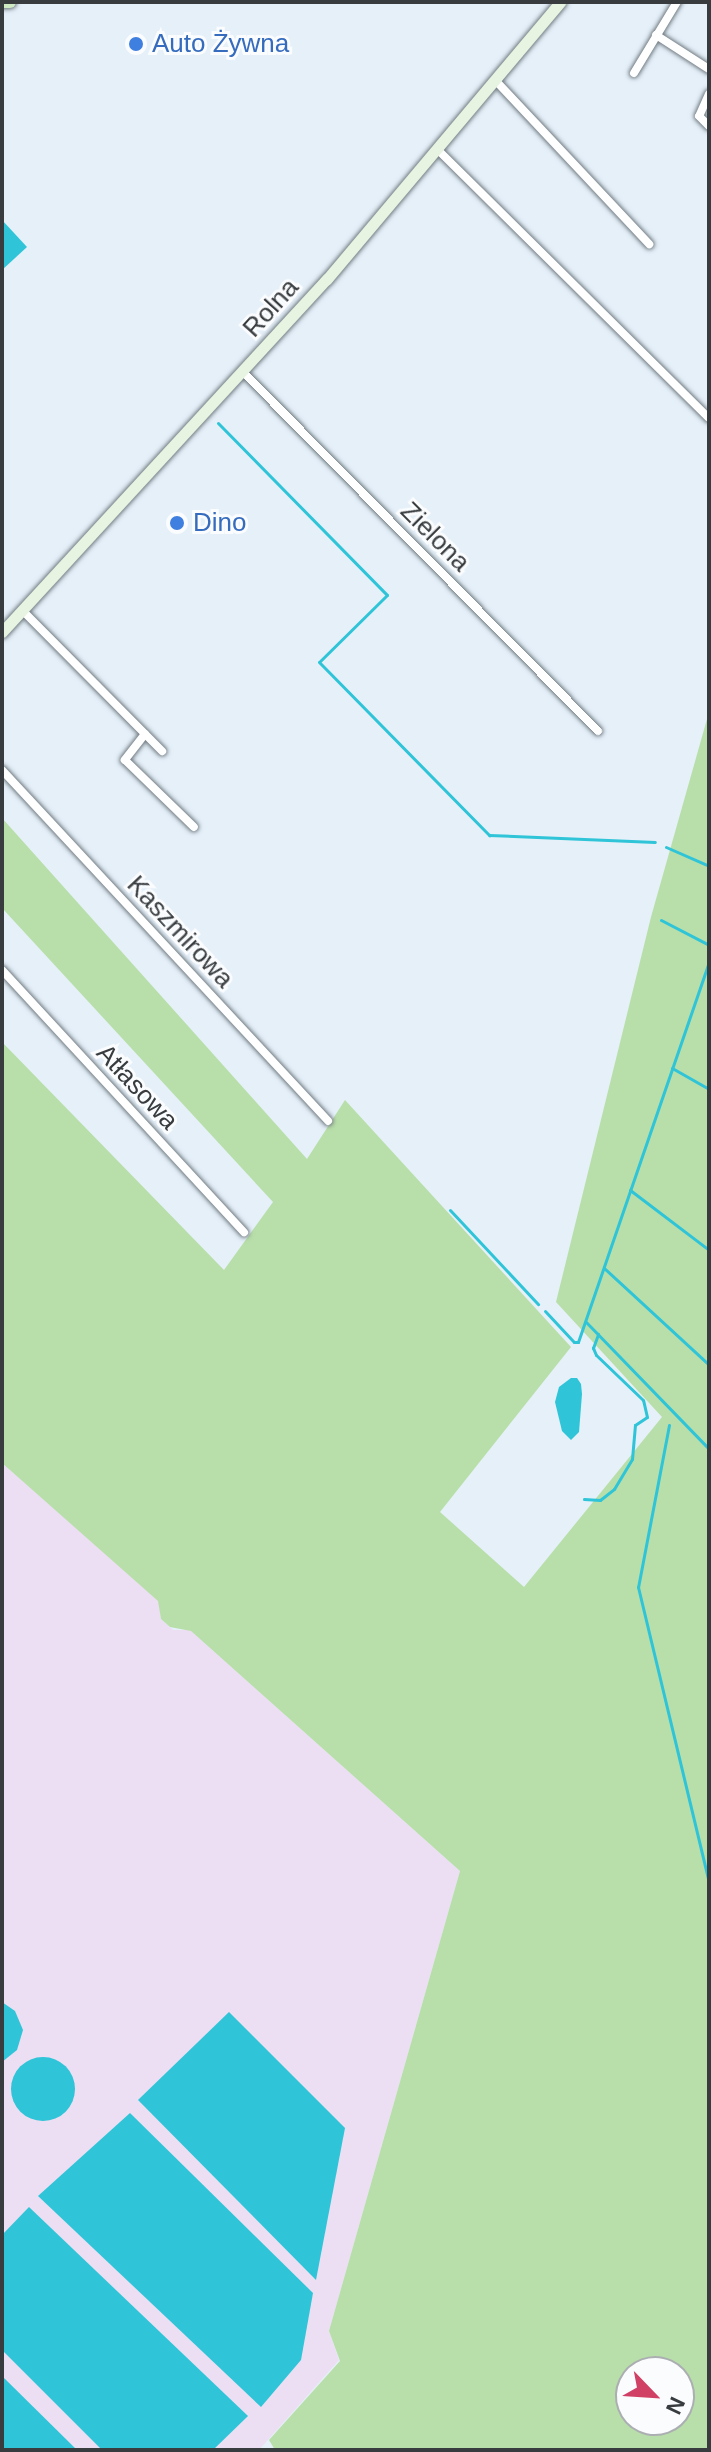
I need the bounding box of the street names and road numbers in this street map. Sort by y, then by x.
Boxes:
street label: Rolna [237,272,305,344]
street label: Zielona [394,496,476,578]
street label: Kaszmirowa [120,870,240,994]
street label: Atłasowa [90,1038,184,1136]

